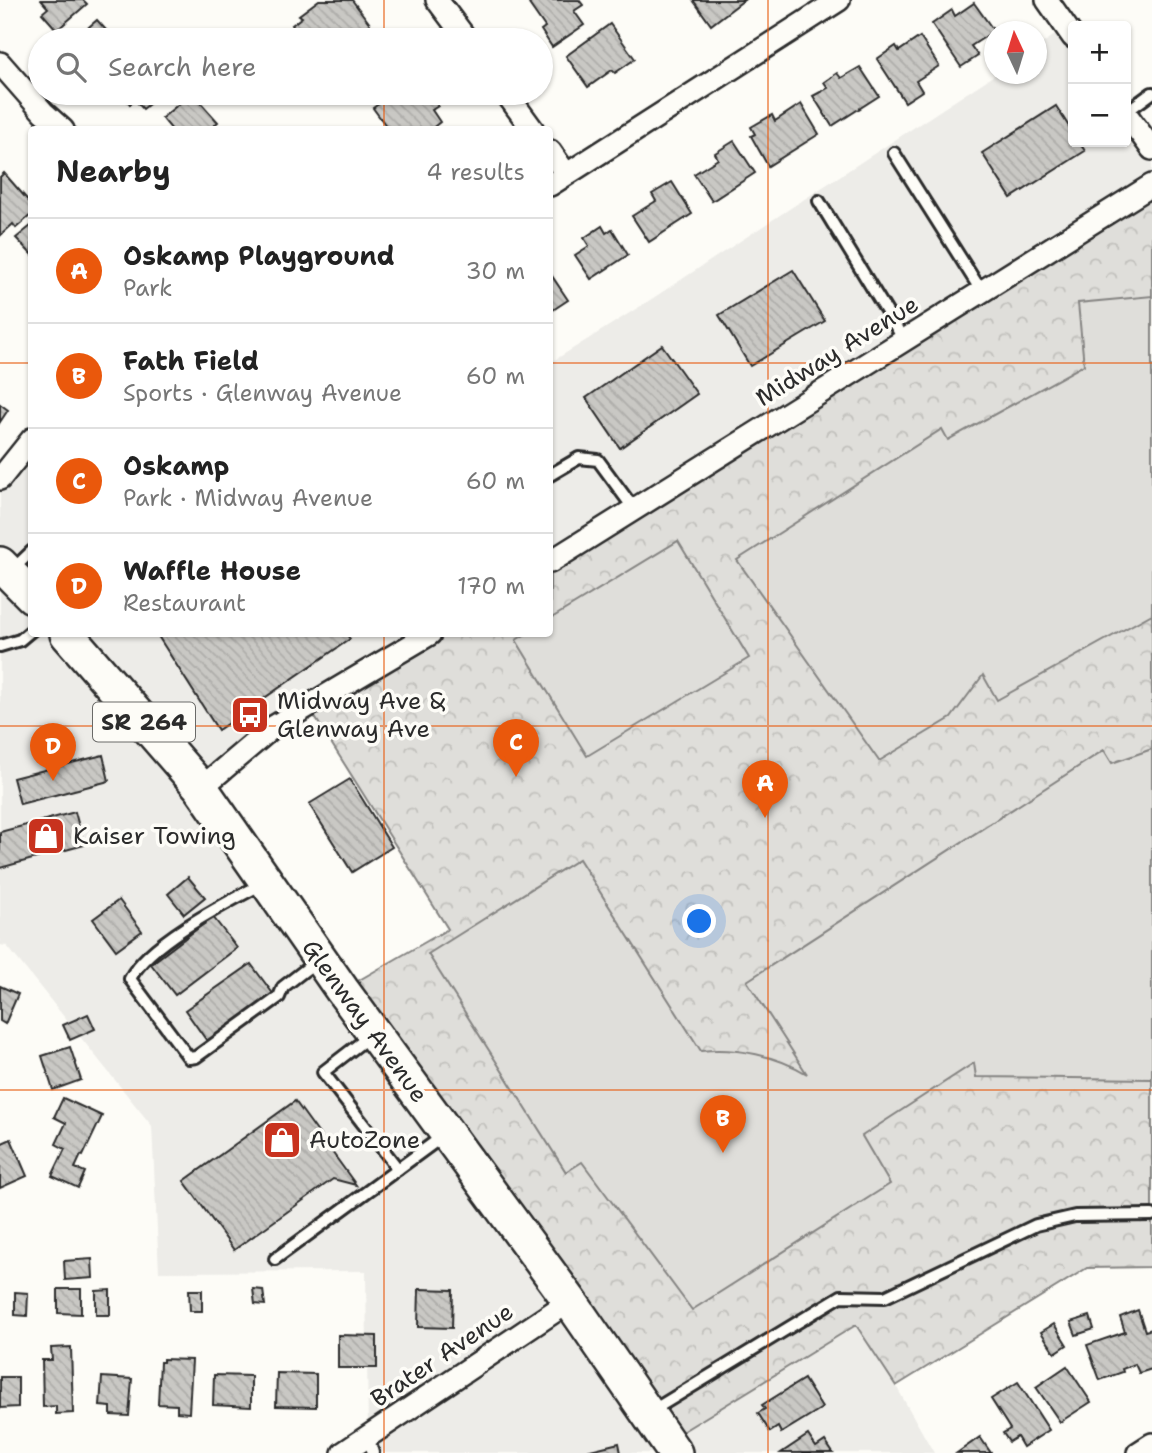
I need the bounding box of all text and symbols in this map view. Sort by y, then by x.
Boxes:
north arrow [984,21,1047,84]
map controls [1068,21,1131,147]
button: + [1068,21,1131,84]
search box [28,28,553,105]
icon: search [52,48,90,86]
text: Search here [108,49,257,84]
button: − [1068,84,1131,147]
text: Nearby [56,151,171,192]
text: 4 results [426,157,525,187]
text: Oskamp Playground [123,238,395,273]
text: A [70,256,88,286]
text: 30 m [466,256,525,286]
text: Park [123,273,172,303]
street label: Midway Avenue [750,288,924,414]
text: Fath Field [123,343,259,378]
text: B [72,361,86,391]
text: 60 m [466,361,525,391]
text: Sports · Glenway Avenue [123,378,402,408]
text: Oskamp [123,448,229,483]
text: C [72,466,86,496]
text: 60 m [466,466,525,496]
text: Park · Midway Avenue [123,483,373,513]
text: Waffle House [123,553,301,588]
text: D [71,571,87,601]
text: 170 m [457,571,525,601]
text: Restaurant [123,588,246,618]
place label: Midway Ave & Glenway Ave [277,685,446,745]
bus stop icon: Midway Ave & Glenway Ave [229,694,271,736]
road number: SR 264 [93,702,195,742]
pin: C [493,719,539,777]
pin: D [30,723,76,781]
pin: A [742,760,788,818]
shop icon: Kaiser Towing [25,815,67,857]
place label: Kaiser Towing [73,820,236,852]
your location [682,904,716,938]
street label: Glenway Avenue [295,933,435,1109]
pin: B [700,1095,746,1153]
shop icon: AutoZone [261,1119,303,1161]
place label: AutoZone [309,1124,420,1156]
street label: Brater Avenue [364,1295,520,1415]

